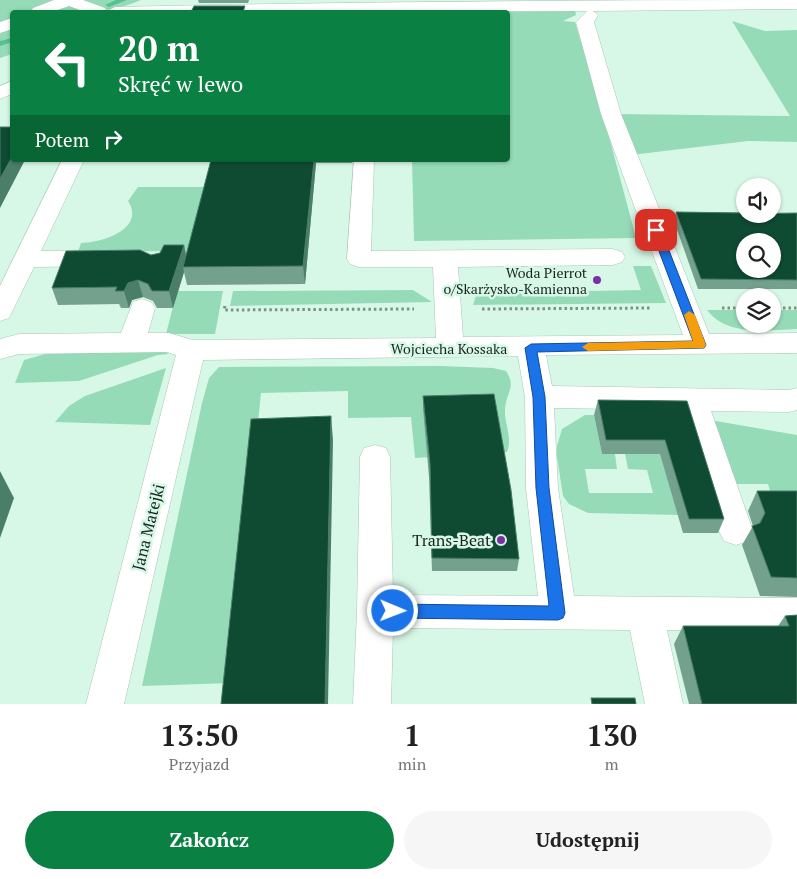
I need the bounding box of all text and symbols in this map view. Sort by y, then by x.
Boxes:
text: 20 m [118,25,199,71]
icon: left [35,30,100,95]
text: Skręć w lewo [118,69,243,98]
icon: right [99,125,127,153]
text: Potem [35,127,89,152]
map controls [736,178,781,333]
button: sound [736,178,781,223]
pin [635,209,677,251]
icon: arrive [642,216,670,244]
button: search [736,233,781,278]
place label: Woda Pierrot o/Skarżysko-Kamienna [444,263,588,298]
marker: Woda Pierrot o/Skarżysko-Kamienna [591,274,603,286]
button: layers [736,288,781,333]
street label: Wojciecha Kossaka [391,339,507,358]
street label: Jana Matejki [127,481,169,573]
place label: Trans-Beat [412,529,491,551]
marker: Trans-Beat [495,534,507,546]
position arrow [366,584,418,636]
text: 13:50 [160,715,238,755]
text: 1 [404,715,421,755]
text: 130 [586,715,637,755]
text: Przyjazd [169,753,229,775]
text: min [398,753,426,775]
text: m [605,753,618,775]
button: Zakończ [25,811,394,869]
button: Udostępnij [404,811,772,869]

